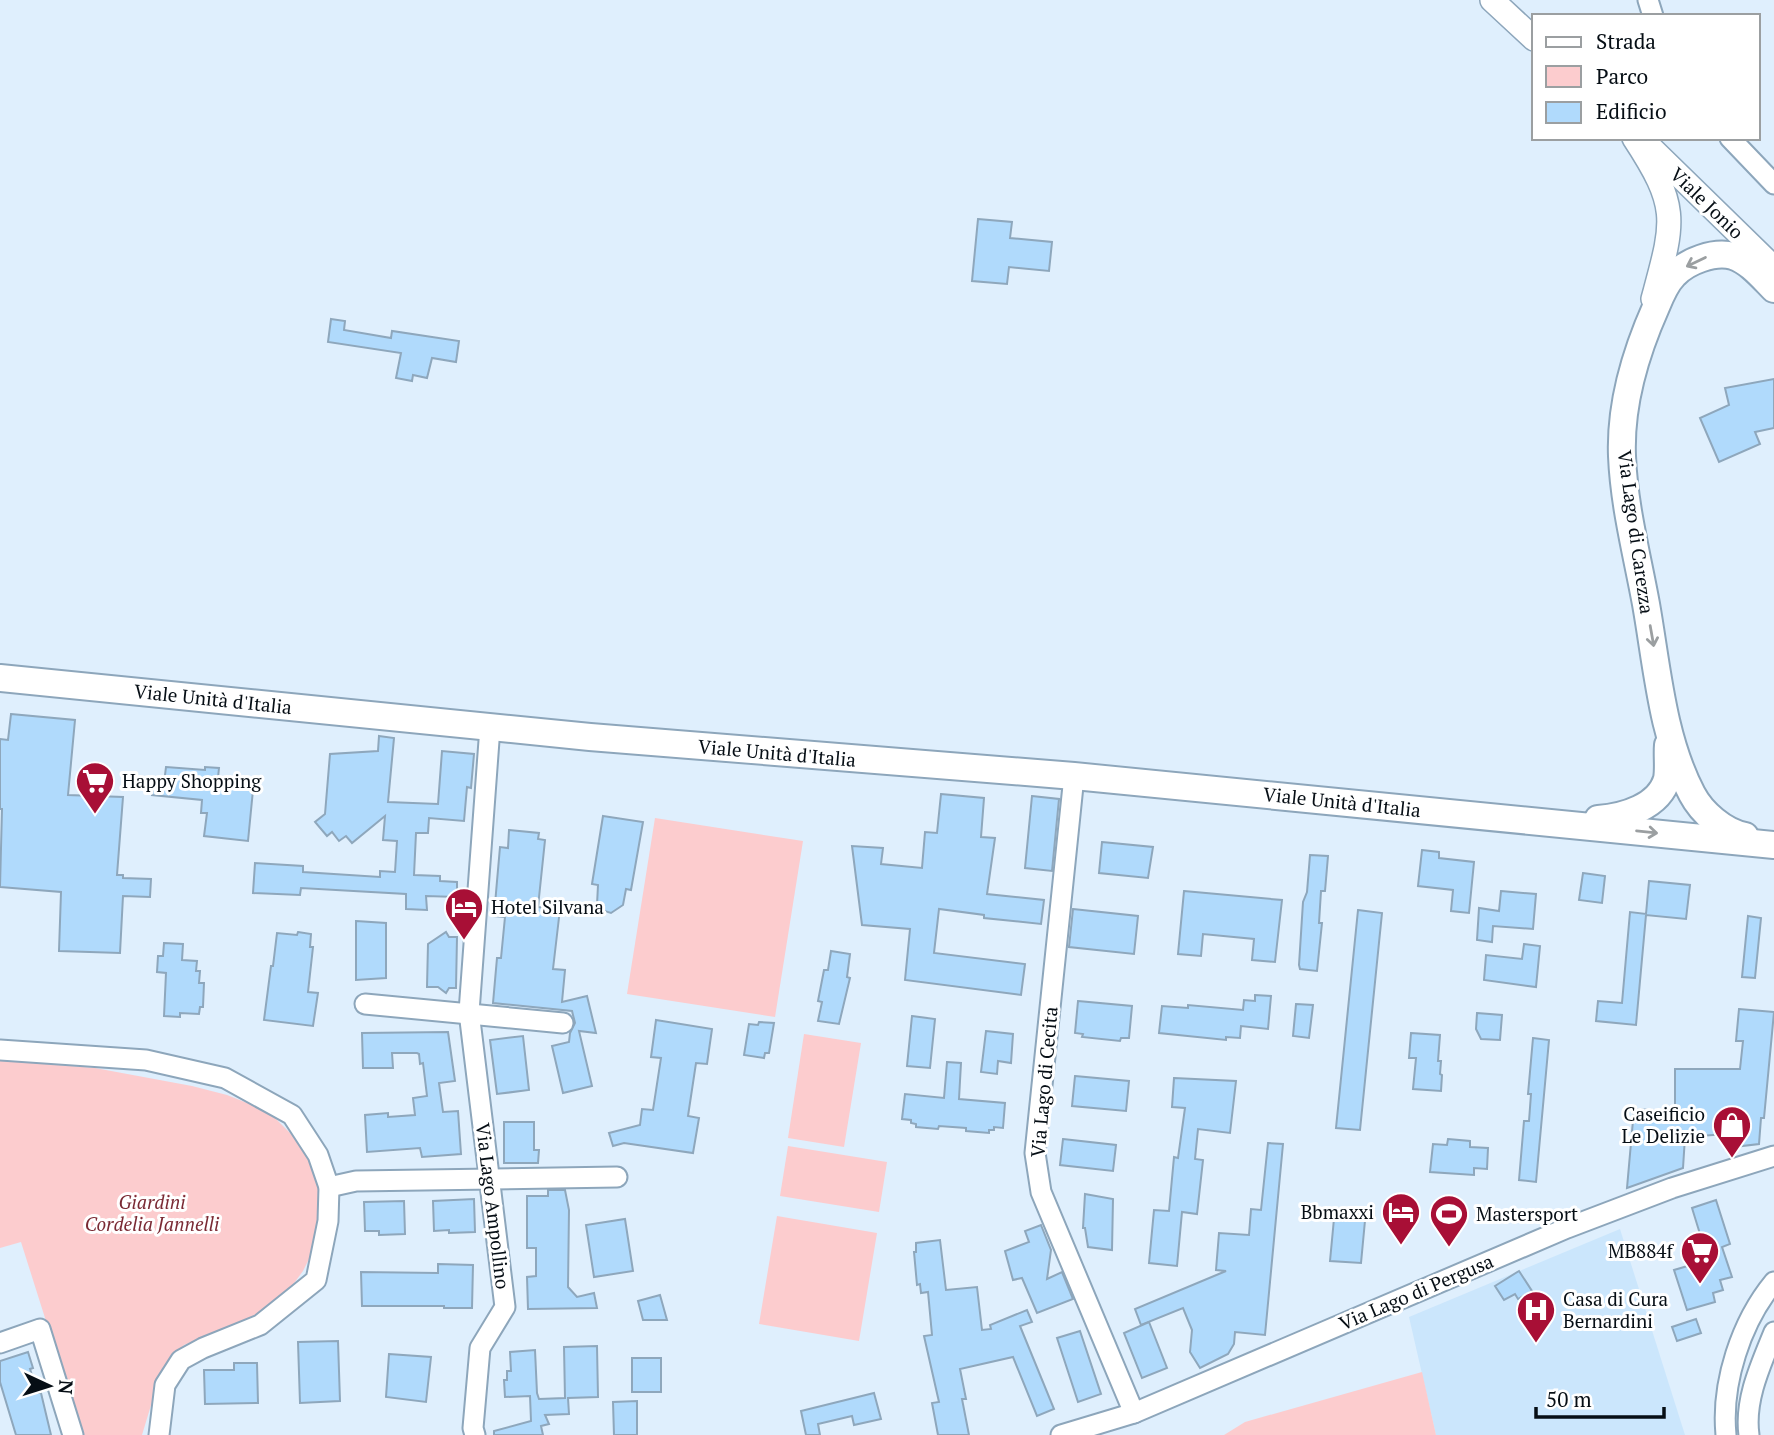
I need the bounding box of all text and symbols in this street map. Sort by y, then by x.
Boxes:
legend [1532,14,1760,140]
text: Strada [1596,27,1656,55]
text: Parco [1596,62,1648,90]
text: Edificio [1596,97,1667,125]
street label: Viale Jonio [1665,161,1749,244]
one-way arrow [1686,256,1707,270]
street label: Via Lago di Carezza [1613,448,1660,616]
one-way arrow [1645,624,1659,647]
street label: Viale Unità d'Italia [133,678,294,719]
street label: Viale Unità d'Italia [697,733,857,772]
supermarket icon: Happy Shopping [74,760,116,815]
place label: Happy Shopping [122,768,262,793]
street label: Viale Unità d'Italia [1262,781,1423,822]
one-way arrow [1635,826,1657,839]
hotel icon: Hotel Silvana [443,886,485,941]
place label: Hotel Silvana [491,894,604,919]
street label: Via Lago di Cecita [1024,1005,1063,1159]
place label: Caseificio Le Delizie [1621,1101,1705,1148]
shop icon: Caseificio Le Delizie [1711,1104,1753,1159]
street label: Via Lago Ampollino [471,1121,516,1290]
park label: Giardini Cordelia Jannelli [85,1189,220,1236]
hotel icon: Bbmaxxi [1380,1191,1422,1246]
sports icon: Mastersport [1428,1193,1470,1248]
place label: Bbmaxxi [1301,1199,1374,1224]
place label: Mastersport [1476,1201,1578,1226]
supermarket icon: MB884f [1679,1230,1721,1285]
place label: MB884f [1608,1238,1674,1263]
street label: Via Lago di Pergusa [1335,1248,1497,1335]
place label: Casa di Cura Bernardini [1563,1286,1669,1333]
hospital icon: Casa di Cura Bernardini [1515,1289,1557,1344]
north arrow [14,1351,84,1421]
scale bar [1536,1376,1664,1420]
text: N [53,1379,79,1396]
text: 50 m [1546,1385,1592,1413]

